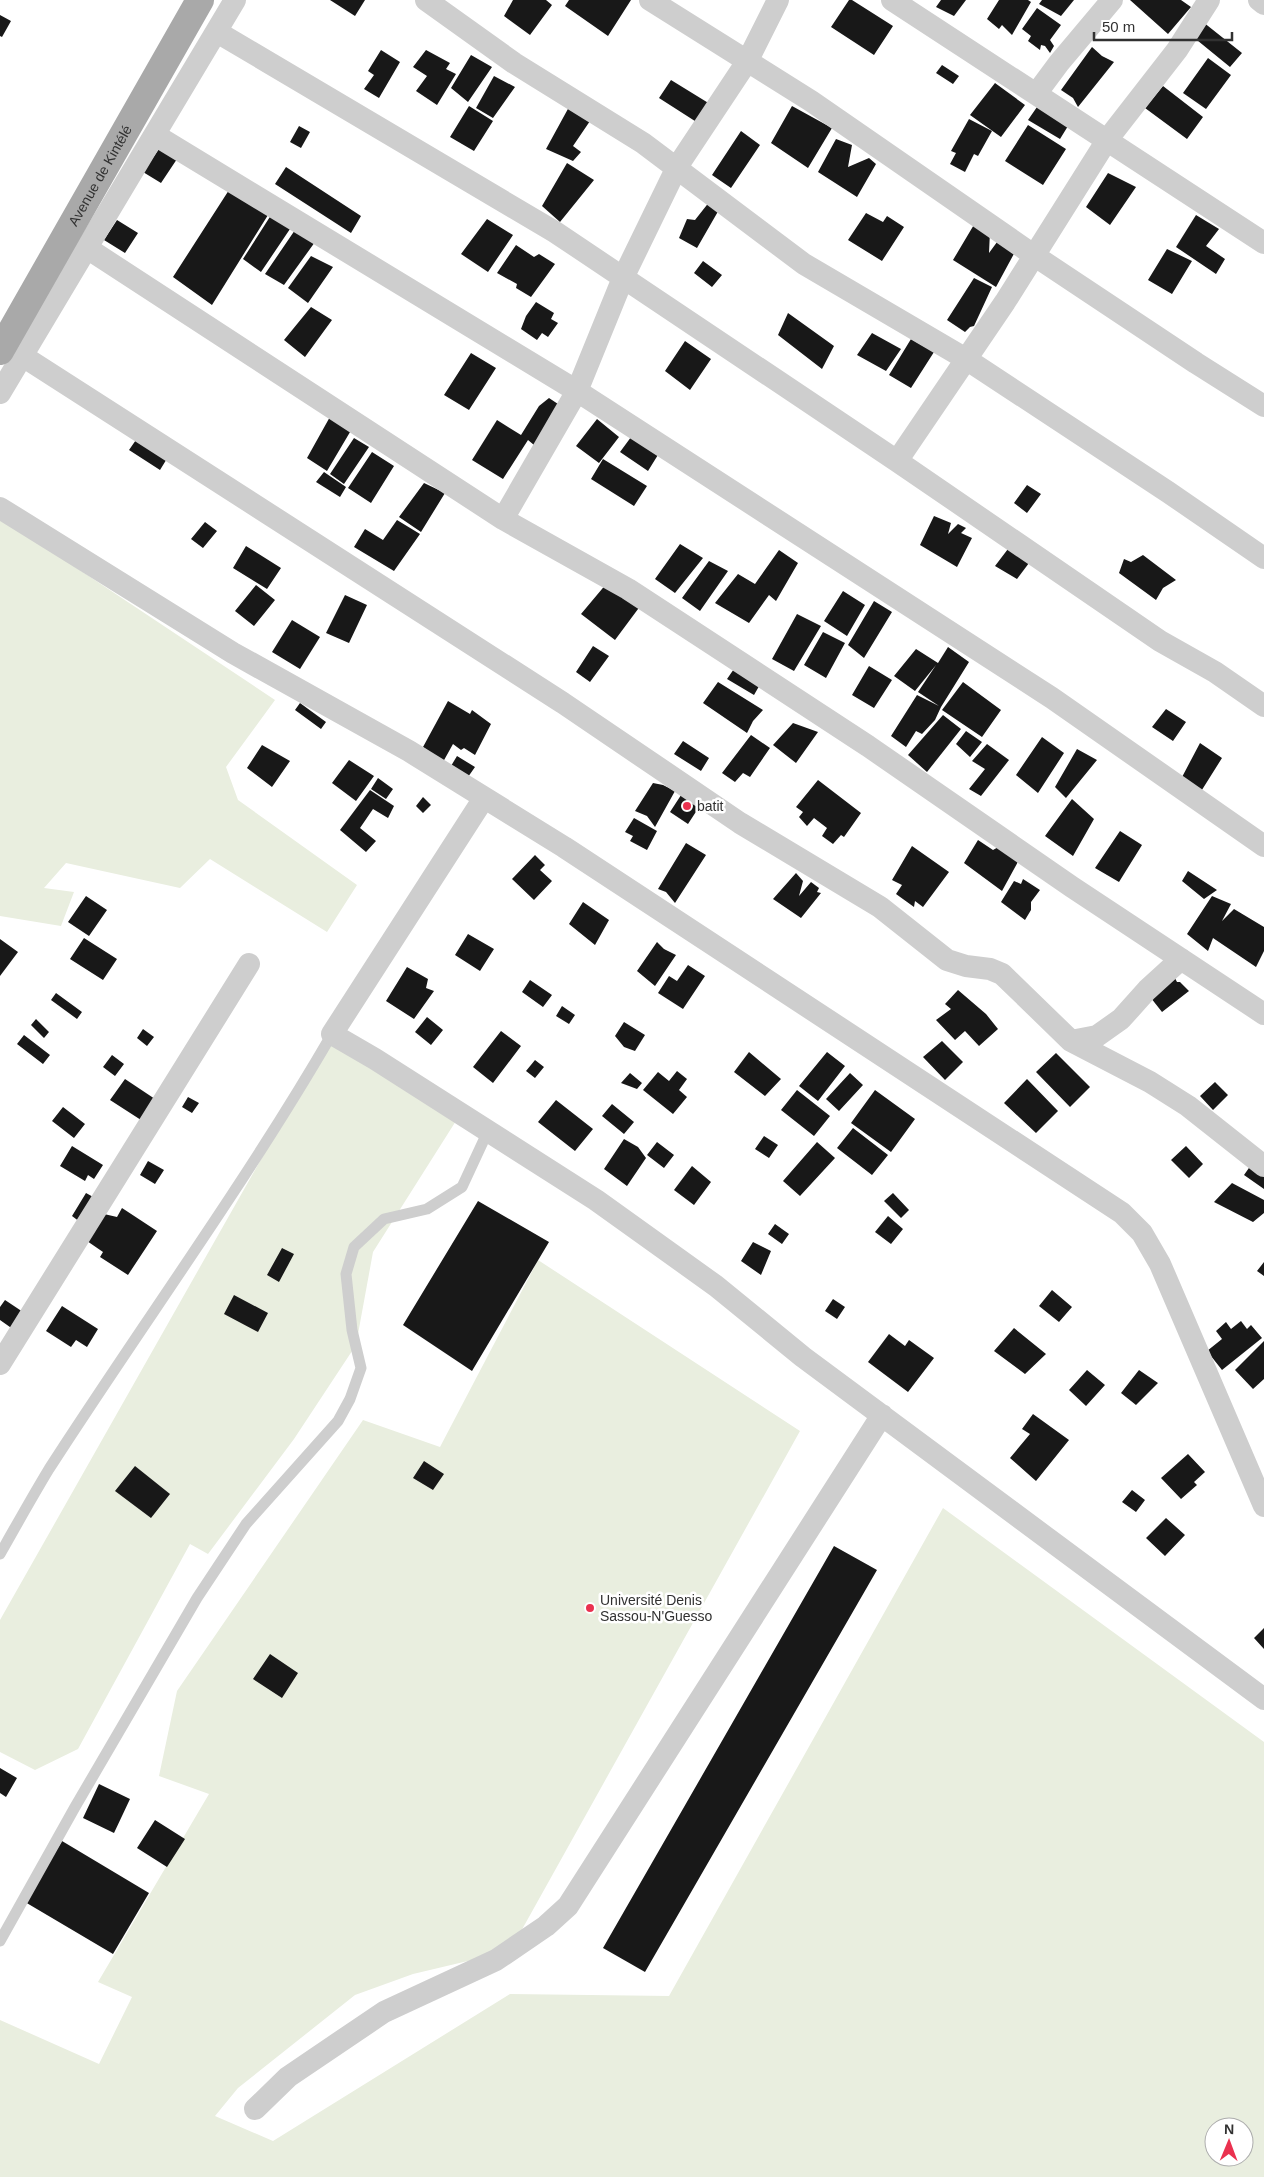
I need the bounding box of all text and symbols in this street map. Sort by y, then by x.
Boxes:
scale bar [1094,10,1232,42]
text: 50 m [1102,18,1135,35]
street label: Avenue de Kintélé [65,122,135,229]
place label: batit [697,798,724,814]
marker: batit [681,800,693,812]
place label: Université Denis Sassou-N'Guesso [600,1592,713,1624]
marker: Université Denis Sassou-N'Guesso [584,1602,596,1614]
north arrow [1204,2117,1254,2167]
text: N [1224,2121,1234,2137]

